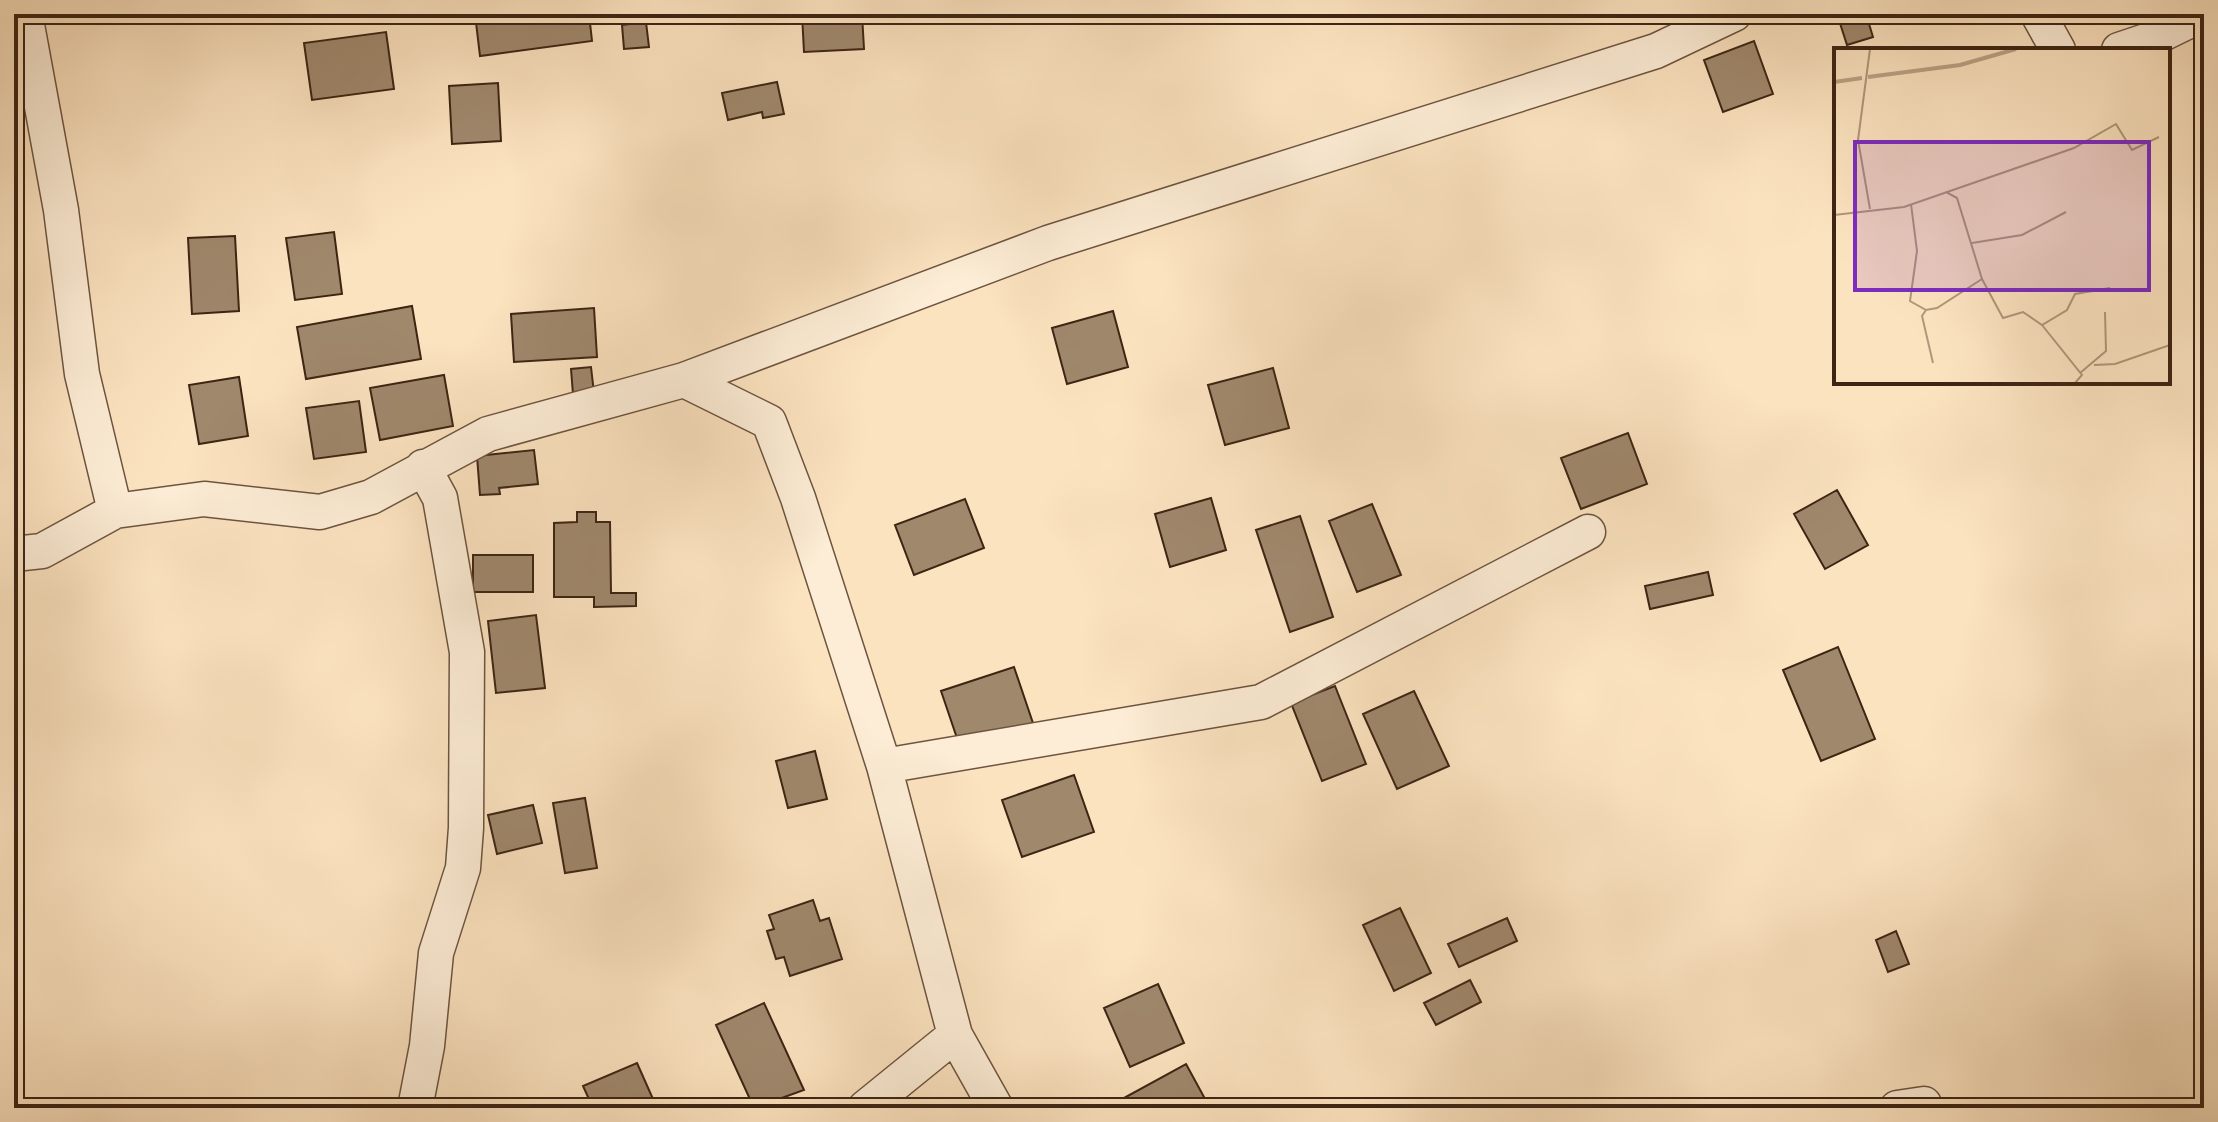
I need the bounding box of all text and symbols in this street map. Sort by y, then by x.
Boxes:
inset map [1834,48,2170,384]

